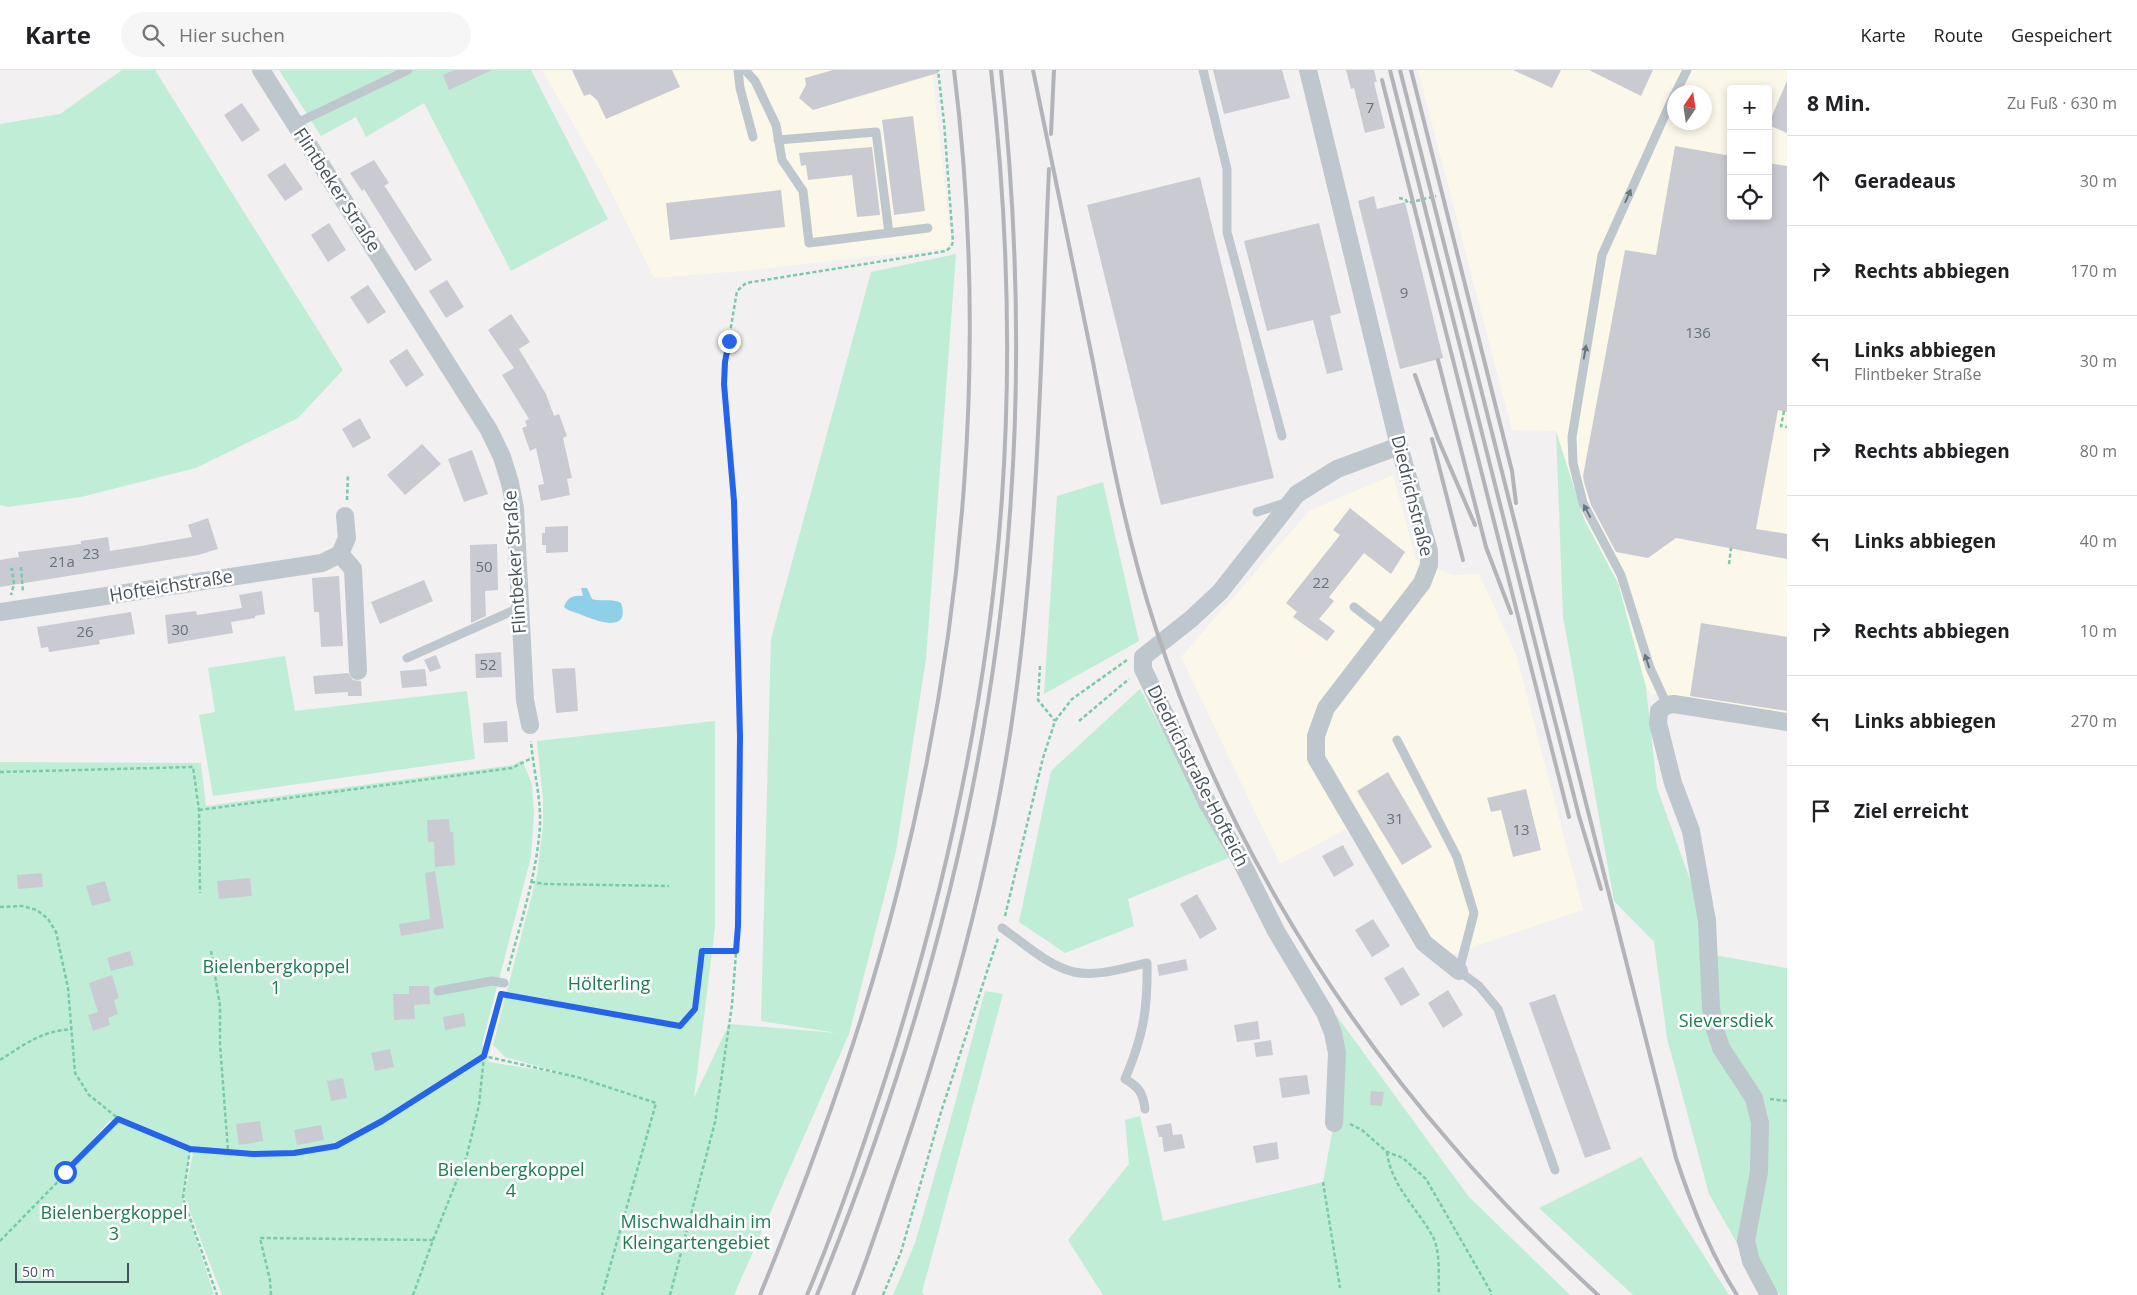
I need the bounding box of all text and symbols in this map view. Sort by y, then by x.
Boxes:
search box [121,12,471,57]
text: Karte [25,18,91,51]
icon: search [139,21,167,49]
text: Hier suchen [179,22,285,48]
text: Karte [1861,23,1906,47]
text: Route [1934,23,1983,47]
text: Gespeichert [2011,23,2112,47]
north arrow [1667,85,1712,130]
map controls [1727,85,1772,220]
button: + [1727,85,1772,130]
text: 8 Min. [1807,89,1870,117]
text: Zu Fuß · 630 m [2007,92,2117,114]
house number: 7 [1366,97,1374,117]
street label: Flintbeker Straße [289,123,387,256]
button: − [1727,130,1772,175]
icon: ahead [1807,167,1835,195]
text: Geradeaus [1854,168,1956,194]
text: 30 m [2080,170,2117,192]
button: locate [1727,175,1772,220]
one-way arrow [1624,189,1632,203]
icon: right [1807,257,1835,285]
text: Rechts abbiegen [1854,258,2010,284]
text: 170 m [2071,260,2117,282]
house number: 9 [1400,282,1408,302]
house number: 136 [1685,322,1711,342]
route end [718,330,741,353]
text: Links abbiegen [1854,337,1996,363]
one-way arrow [1582,343,1590,359]
icon: left [1807,347,1835,375]
text: 30 m [2080,350,2117,372]
text: Flintbeker Straße [1854,363,1982,385]
street label: Diedrichstraße [1386,433,1440,559]
icon: right [1807,437,1835,465]
text: Rechts abbiegen [1854,438,2010,464]
text: 80 m [2080,440,2117,462]
street label: Flintbeker Straße [497,490,531,634]
one-way arrow [1583,503,1591,518]
icon: left [1807,527,1835,555]
text: Links abbiegen [1854,528,1996,554]
text: 40 m [2080,530,2117,552]
house number: 23 [82,543,100,563]
house number: 21a [49,551,75,571]
house number: 50 [475,556,493,576]
street label: Hofteichstraße [107,563,234,607]
house number: 22 [1312,572,1330,592]
icon: right [1807,617,1835,645]
text: Rechts abbiegen [1854,618,2010,644]
house number: 30 [171,619,189,639]
text: 10 m [2080,620,2117,642]
house number: 26 [76,621,94,641]
one-way arrow [1643,653,1651,668]
house number: 52 [479,654,497,674]
street label: Diedrichstraße-Hofteich [1143,681,1255,870]
icon: left [1807,707,1835,735]
text: Links abbiegen [1854,708,1996,734]
text: 270 m [2071,710,2117,732]
icon: arrive [1807,797,1835,825]
text: Ziel erreicht [1854,798,1969,824]
house number: 31 [1386,808,1404,828]
house number: 13 [1512,819,1530,839]
park label: Bielenbergkoppel 1 [202,954,350,999]
park label: Hölterling [568,971,650,995]
park label: Sieversdiek [1679,1008,1774,1032]
park label: Bielenbergkoppel 4 [437,1157,585,1202]
route start [54,1161,77,1184]
park label: Bielenbergkoppel 3 [40,1200,188,1245]
park label: Mischwaldhain im Kleingartengebiet [621,1209,772,1254]
scale bar [15,1260,129,1283]
text: 50 m [22,1262,55,1281]

